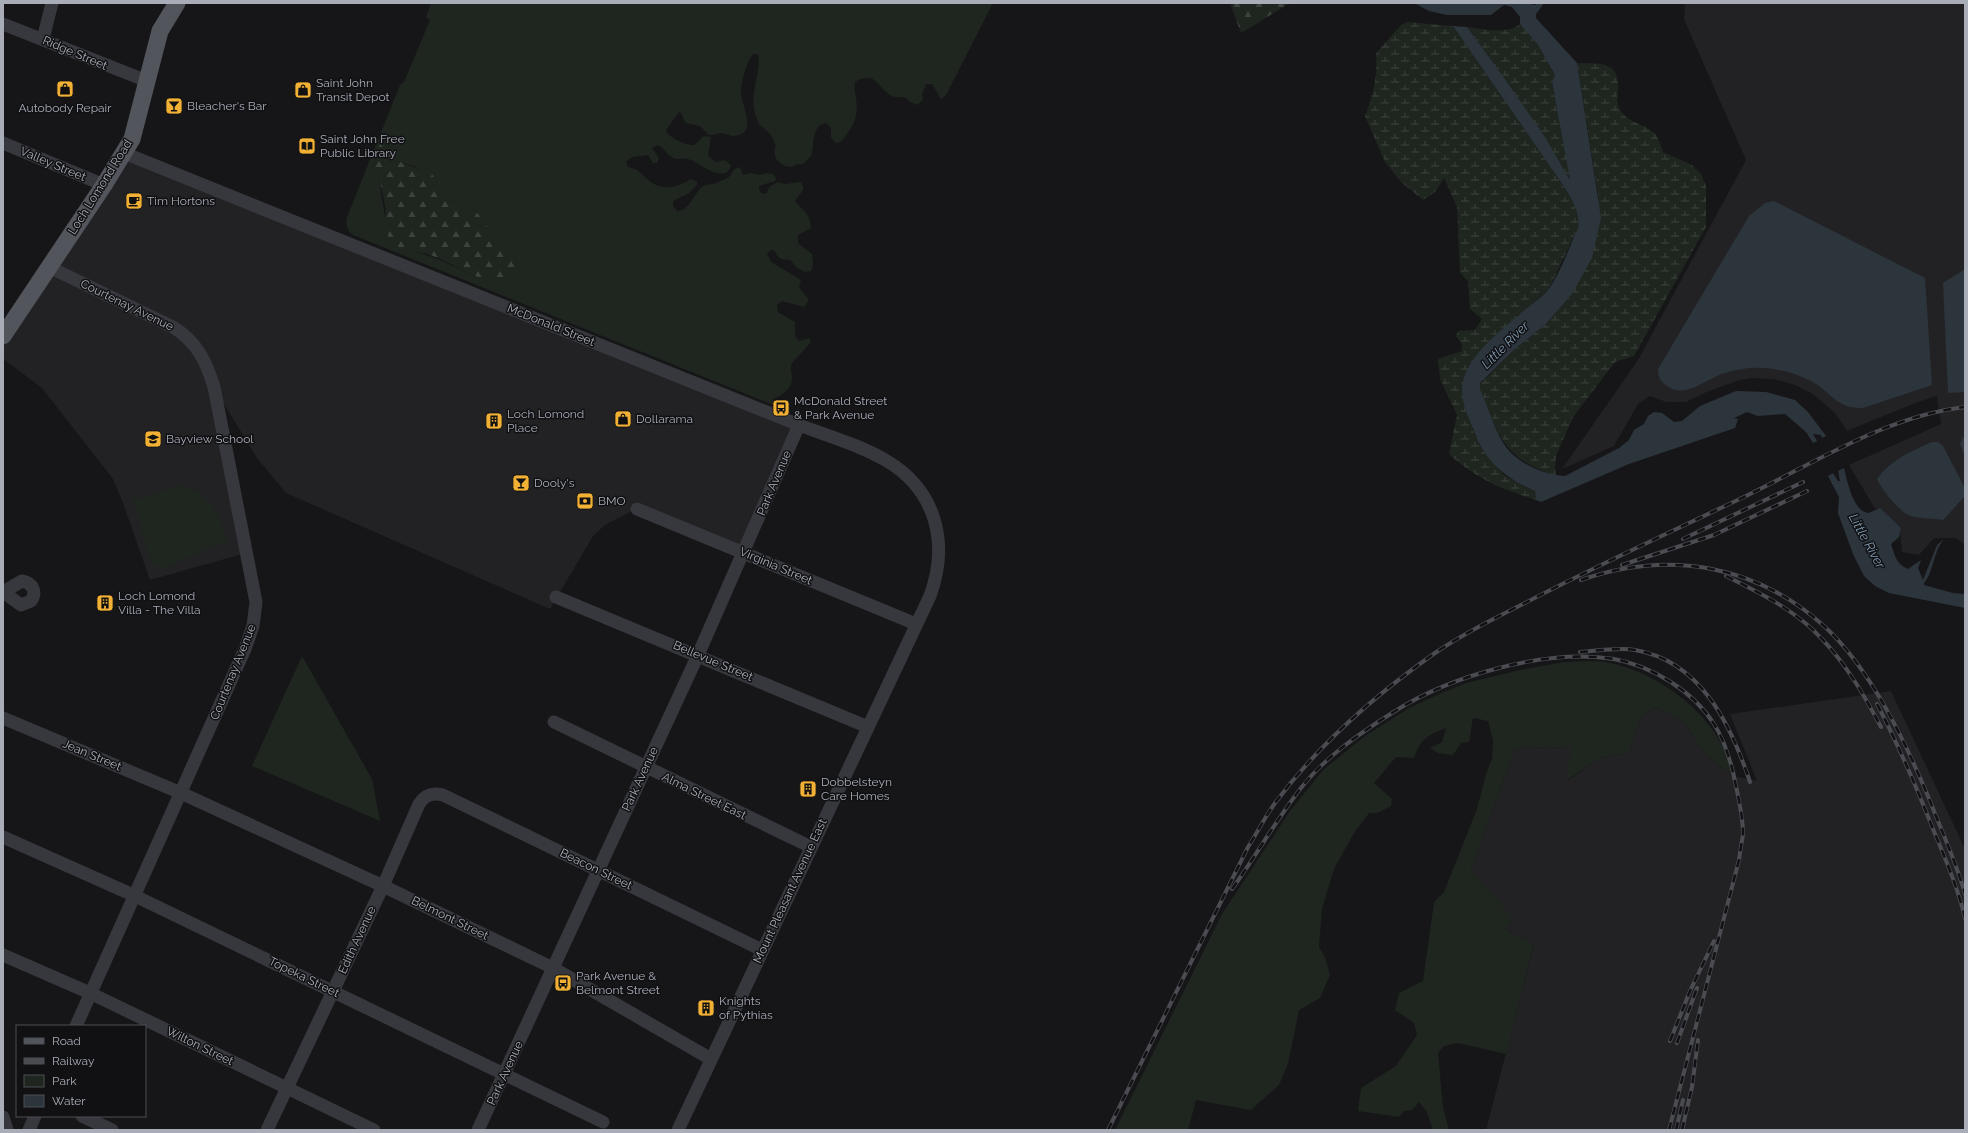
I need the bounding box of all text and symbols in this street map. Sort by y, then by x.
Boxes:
street label: Ridge Street [41,33,109,73]
place label: Saint John Transit Depot [316,76,390,104]
shop icon: Autobody Repair [55,79,75,99]
shop icon: Saint John Transit Depot [293,80,313,100]
bar icon: Bleacher's Bar [164,96,184,116]
place label: Bleacher's Bar [187,99,267,113]
place label: Autobody Repair [19,101,112,115]
place label: Saint John Free Public Library [320,132,405,160]
library icon: Saint John Free Public Library [297,136,317,156]
street label: Loch Lomond Road [65,137,135,237]
street label: Valley Street [18,144,88,184]
cafe icon: Tim Hortons [124,191,144,211]
place label: Tim Hortons [147,194,215,208]
street label: Courtenay Avenue [78,276,176,334]
street label: McDonald Street [505,301,597,349]
water label: Little River [1478,318,1532,372]
place label: McDonald Street & Park Avenue [794,394,887,422]
bus stop icon: McDonald Street & Park Avenue [771,398,791,418]
place label: Loch Lomond Place [507,407,584,435]
shop icon: Dollarama [613,409,633,429]
building icon: Loch Lomond Place [484,411,504,431]
place label: Dollarama [636,412,693,426]
school or university icon: Bayview School [143,429,163,449]
place label: Bayview School [166,432,254,446]
street label: Park Avenue [754,448,794,518]
bar icon: Dooly's [511,473,531,493]
place label: Dooly's [534,476,575,490]
bank icon: BMO [575,491,595,511]
place label: BMO [598,494,626,508]
water label: Little River [1846,511,1888,572]
street label: Virginia Street [738,544,814,588]
place label: Loch Lomond Villa - The Villa [118,589,201,617]
building icon: Loch Lomond Villa - The Villa [95,593,115,613]
street label: Courtenay Avenue [207,622,259,722]
street label: Bellevue Street [671,638,755,684]
street label: Jean Street [60,736,124,774]
street label: Park Avenue [619,745,661,813]
street label: Alma Street East [660,770,748,822]
place label: Dobbelsteyn Care Homes [821,775,892,803]
building icon: Dobbelsteyn Care Homes [798,779,818,799]
street label: Mount Pleasant Avenue East [750,817,830,965]
street label: Beacon Street [558,845,634,893]
street label: Belmont Street [409,893,491,943]
street label: Edith Avenue [335,904,379,976]
street label: Topeka Street [266,954,342,1000]
place label: Park Avenue & Belmont Street [576,969,660,997]
bus stop icon: Park Avenue & Belmont Street [553,973,573,993]
place label: Knights of Pythias [719,994,773,1022]
building icon: Knights of Pythias [696,998,716,1018]
street label: Wilton Street [164,1024,236,1068]
legend [16,1025,146,1117]
text: Road [52,1034,81,1048]
street label: Park Avenue [484,1039,526,1107]
text: Railway [52,1054,95,1068]
text: Park [52,1074,77,1088]
text: Water [52,1094,86,1108]

